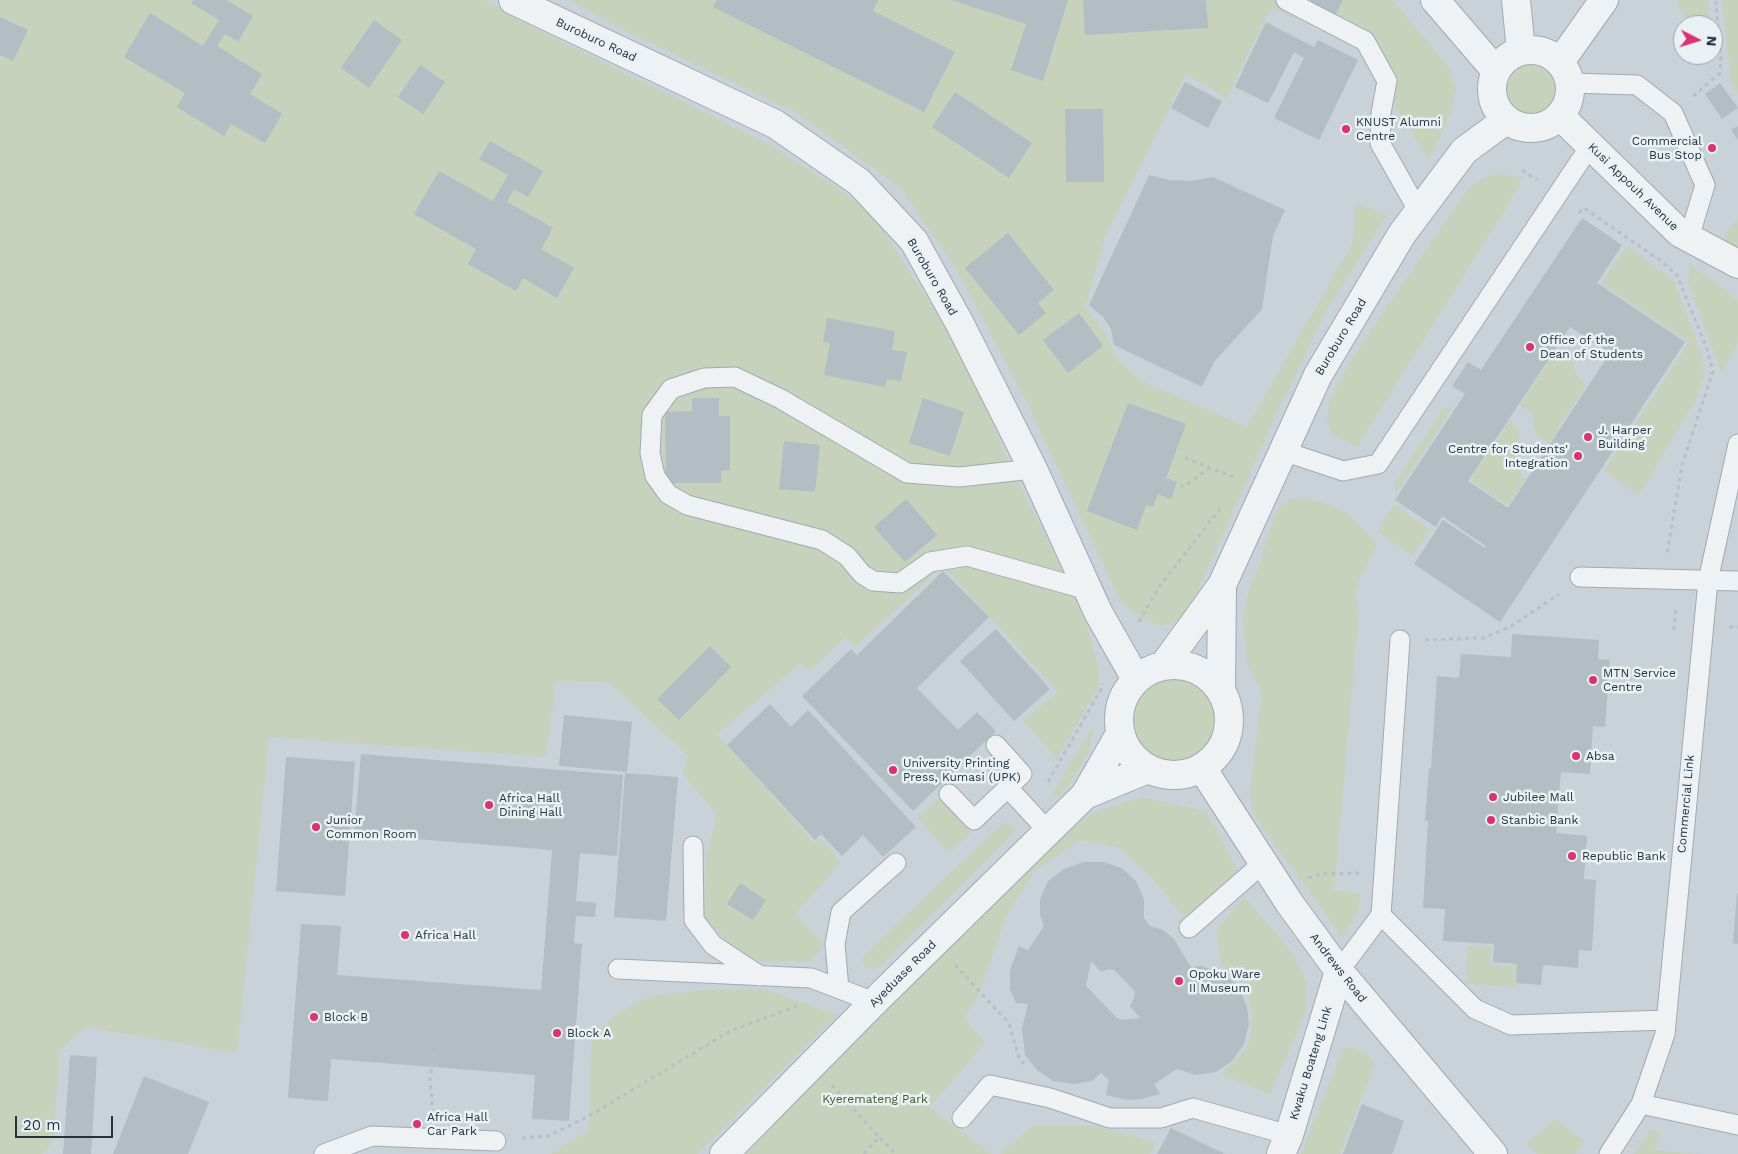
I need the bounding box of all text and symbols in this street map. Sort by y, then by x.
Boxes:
street label: Buroburo Road [553,15,639,65]
north arrow [1673,15,1723,65]
text: N [1704,35,1720,47]
place label: KNUST Alumni Centre [1356,115,1441,143]
marker: KNUST Alumni Centre [1340,123,1352,135]
place label: Commercial Bus Stop [1632,134,1702,162]
street label: Kusi Appouh Avenue [1585,140,1681,234]
marker: Commercial Bus Stop [1706,142,1718,154]
street label: Buroburo Road [904,236,960,318]
street label: Buroburo Road [1312,296,1370,378]
place label: Office of the Dean of Students [1540,333,1643,361]
marker: Office of the Dean of Students [1524,341,1536,353]
place label: J. Harper Building [1598,423,1652,451]
marker: J. Harper Building [1582,431,1594,443]
place label: Centre for Students' Integration [1448,442,1568,470]
marker: Centre for Students' Integration [1572,450,1584,462]
place label: MTN Service Centre [1603,666,1676,694]
marker: MTN Service Centre [1587,674,1599,686]
place label: Absa [1586,749,1615,763]
marker: Absa [1570,750,1582,762]
street label: Commercial Link [1675,754,1697,854]
place label: University Printing Press, Kumasi (UPK) [903,756,1021,784]
marker: University Printing Press, Kumasi (UPK) [887,764,899,776]
place label: Jubilee Mall [1503,790,1574,804]
place label: Africa Hall Dining Hall [499,791,562,819]
marker: Jubilee Mall [1487,791,1499,803]
marker: Africa Hall Dining Hall [483,799,495,811]
place label: Junior Common Room [326,813,417,841]
place label: Stanbic Bank [1501,813,1578,827]
marker: Stanbic Bank [1485,814,1497,826]
marker: Junior Common Room [310,821,322,833]
place label: Republic Bank [1582,849,1666,863]
marker: Republic Bank [1566,850,1578,862]
place label: Africa Hall [415,928,476,942]
marker: Africa Hall [399,929,411,941]
street label: Andrews Road [1306,930,1370,1006]
street label: Ayeduase Road [867,938,939,1010]
place label: Opoku Ware II Museum [1189,967,1260,995]
marker: Opoku Ware II Museum [1173,975,1185,987]
street label: Kwaku Boateng Link [1287,1004,1335,1122]
place label: Block B [324,1010,368,1024]
marker: Block B [308,1011,320,1023]
place label: Block A [567,1026,611,1040]
marker: Block A [551,1027,563,1039]
park label: Kyeremateng Park [822,1092,928,1106]
scale bar [18,1106,115,1138]
place label: Africa Hall Car Park [427,1110,488,1138]
text: 20 m [23,1116,61,1134]
marker: Africa Hall Car Park [411,1118,423,1130]

